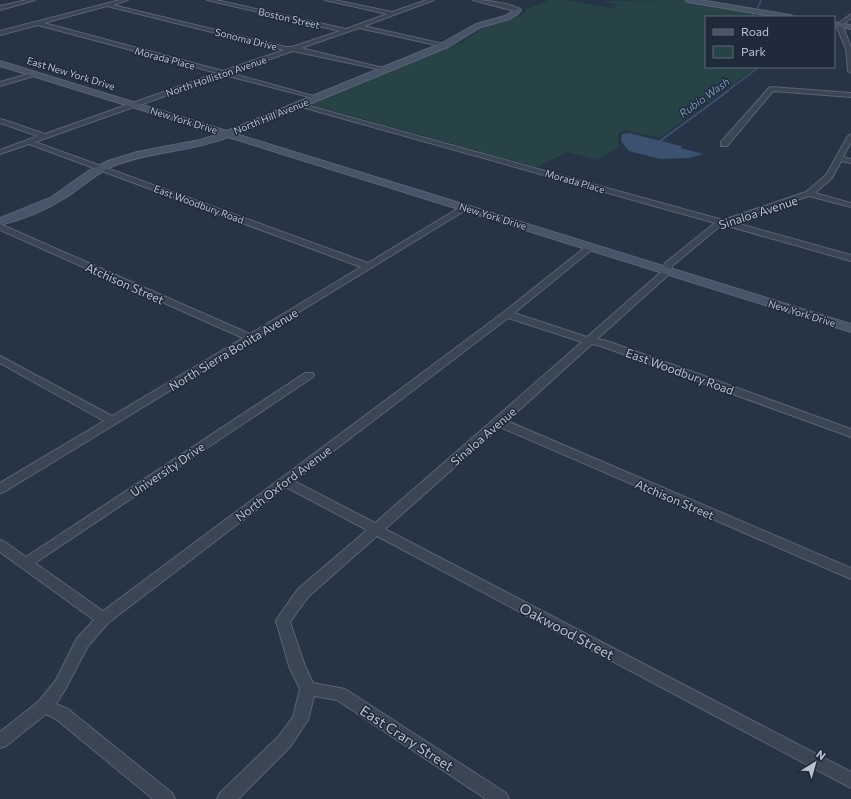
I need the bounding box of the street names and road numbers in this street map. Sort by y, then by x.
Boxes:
street label: Boston Street [257,5,321,31]
street label: Sonoma Drive [214,25,278,53]
street label: Morada Place [134,44,196,72]
street label: North Holliston Avenue [164,53,268,99]
street label: East New York Drive [26,54,116,92]
street label: North Hill Avenue [232,96,310,136]
street label: New York Drive [149,104,219,136]
street label: Morada Place [544,167,606,195]
street label: East Woodbury Road [152,182,246,226]
street label: Sinaloa Avenue [717,193,799,231]
street label: New York Drive [458,200,528,232]
street label: Atchison Street [84,259,166,307]
street label: New York Drive [767,297,837,329]
street label: North Sierra Bonita Avenue [166,305,300,393]
street label: East Woodbury Road [624,345,736,397]
street label: Sinaloa Avenue [447,404,519,468]
street label: University Drive [127,439,207,499]
street label: North Oxford Avenue [232,442,334,524]
street label: Atchison Street [633,476,717,522]
street label: Oakwood Street [517,599,617,663]
street label: East Crary Street [357,702,457,775]

